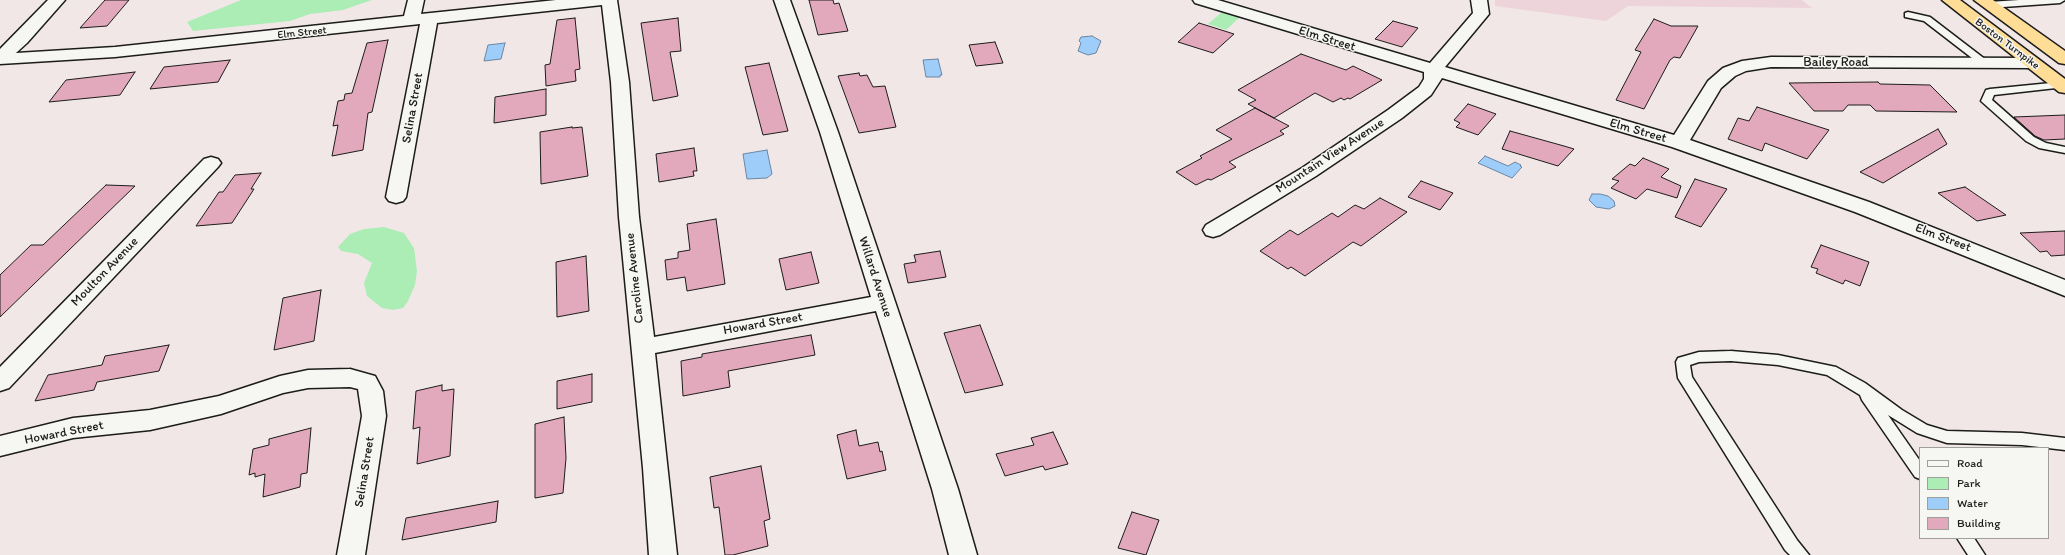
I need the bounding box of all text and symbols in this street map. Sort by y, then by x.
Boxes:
street label: Boston Turnpike [1972,15,2042,73]
street label: Elm Street [1297,23,1357,55]
street label: Elm Street [277,24,327,42]
street label: Bailey Road [1803,55,1869,71]
street label: Selina Street [399,71,427,145]
street label: Mountain View Avenue [1273,115,1387,197]
street label: Elm Street [1608,115,1668,147]
street label: Elm Street [1913,220,1973,256]
street label: Caroline Avenue [622,232,648,324]
street label: Moulton Avenue [68,234,142,310]
street label: Willard Avenue [855,235,895,319]
street label: Howard Street [722,309,804,339]
street label: Howard Street [23,418,105,448]
street label: Selina Street [352,435,378,509]
legend [1919,447,2049,539]
text: Road [1957,456,1983,470]
text: Park [1957,476,1981,490]
text: Water [1957,496,1988,510]
text: Building [1957,516,2000,530]

